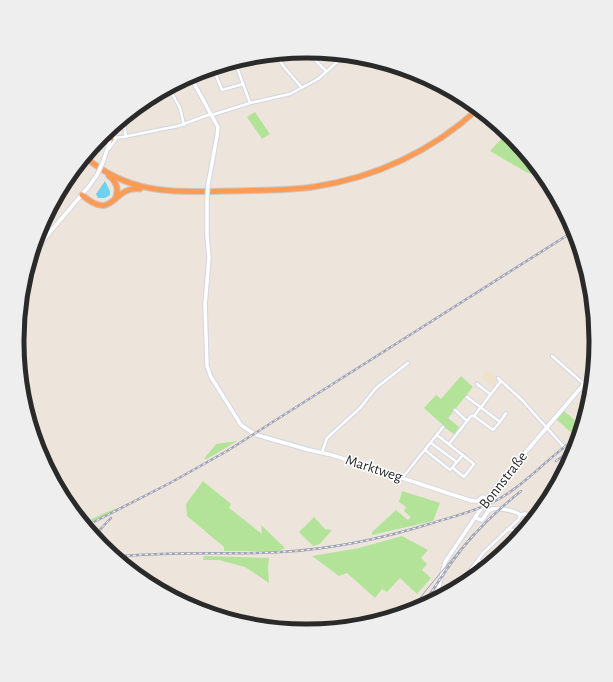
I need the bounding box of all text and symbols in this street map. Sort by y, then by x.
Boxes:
street label: Bonnstraße [477,449,530,512]
street label: Marktweg [344,452,405,485]

